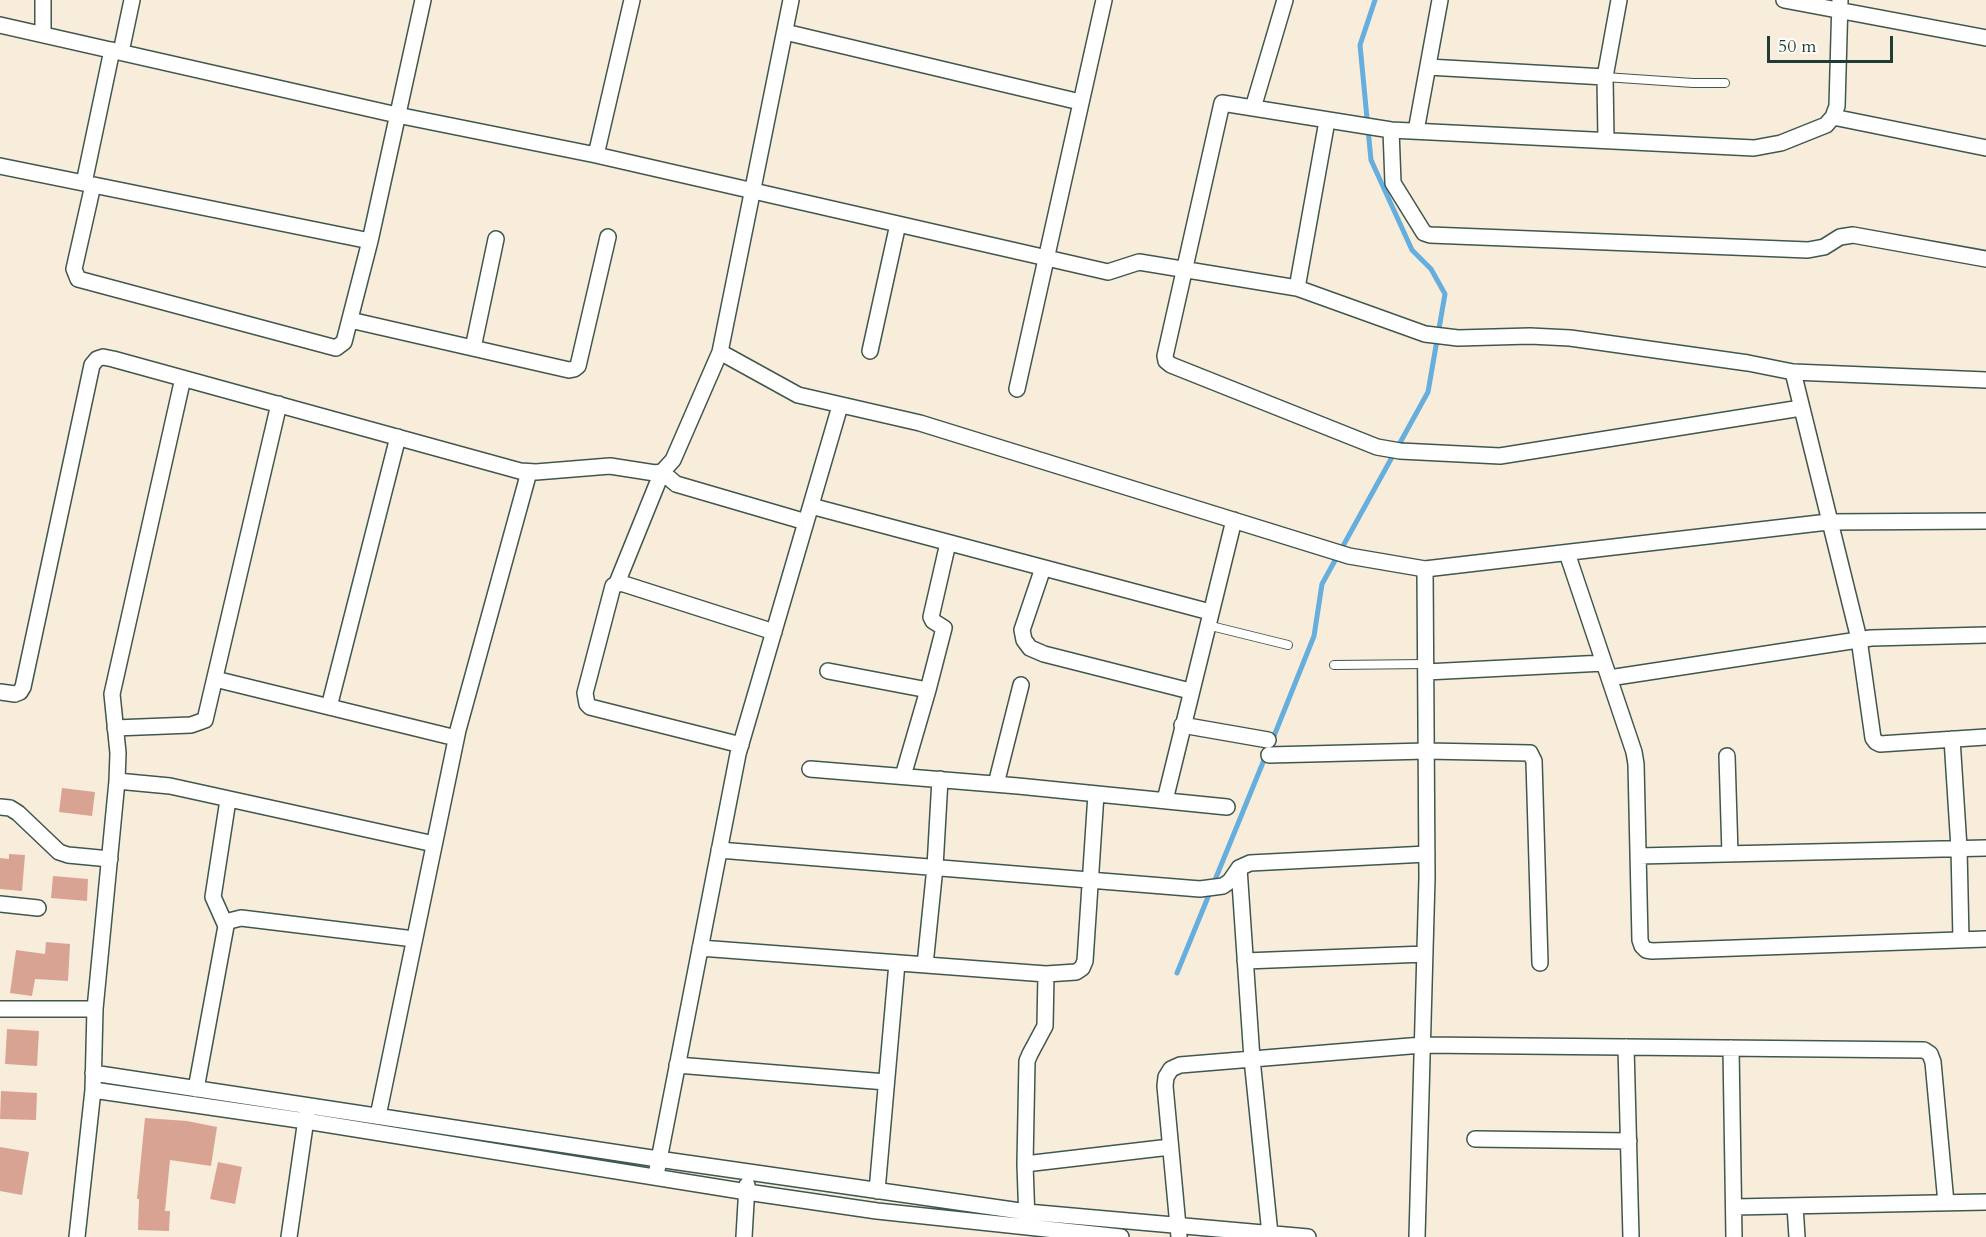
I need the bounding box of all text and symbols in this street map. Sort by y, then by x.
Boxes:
scale bar [1770,24,1896,62]
text: 50 m [1778,34,1817,59]

